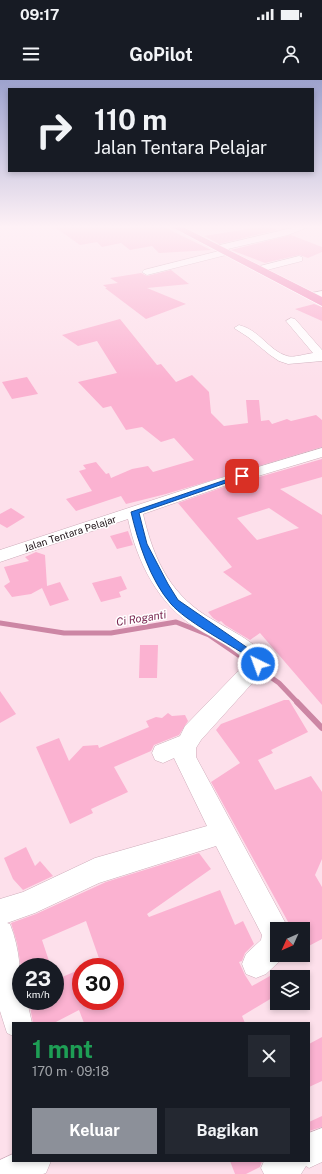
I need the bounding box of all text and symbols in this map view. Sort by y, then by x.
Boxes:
text: 09:17 [20,6,59,23]
icon: menu [20,43,42,65]
icon: person [280,43,302,65]
text: GoPilot [129,44,193,65]
text: 110 m [94,103,167,136]
icon: right [28,104,80,156]
text: Jalan Tentara Pelajar [94,137,267,158]
pin [225,459,259,493]
icon: arrive [231,465,253,487]
street label: Jalan Tentara Pelajar [22,512,118,554]
water label: Ci Roganti [115,608,167,628]
position arrow [237,643,279,685]
north arrow [270,922,310,962]
map controls [270,922,310,1010]
speed limit sign: 30 [72,958,124,1010]
text: 23 [25,967,51,991]
button: layers [270,970,310,1010]
text: km/h [26,988,50,1000]
text: 1 mnt [32,1035,93,1063]
button: close [248,1035,290,1077]
text: 170 m · 09:18 [32,1064,109,1079]
button: Keluar [32,1108,157,1154]
button: Bagikan [165,1108,290,1154]

